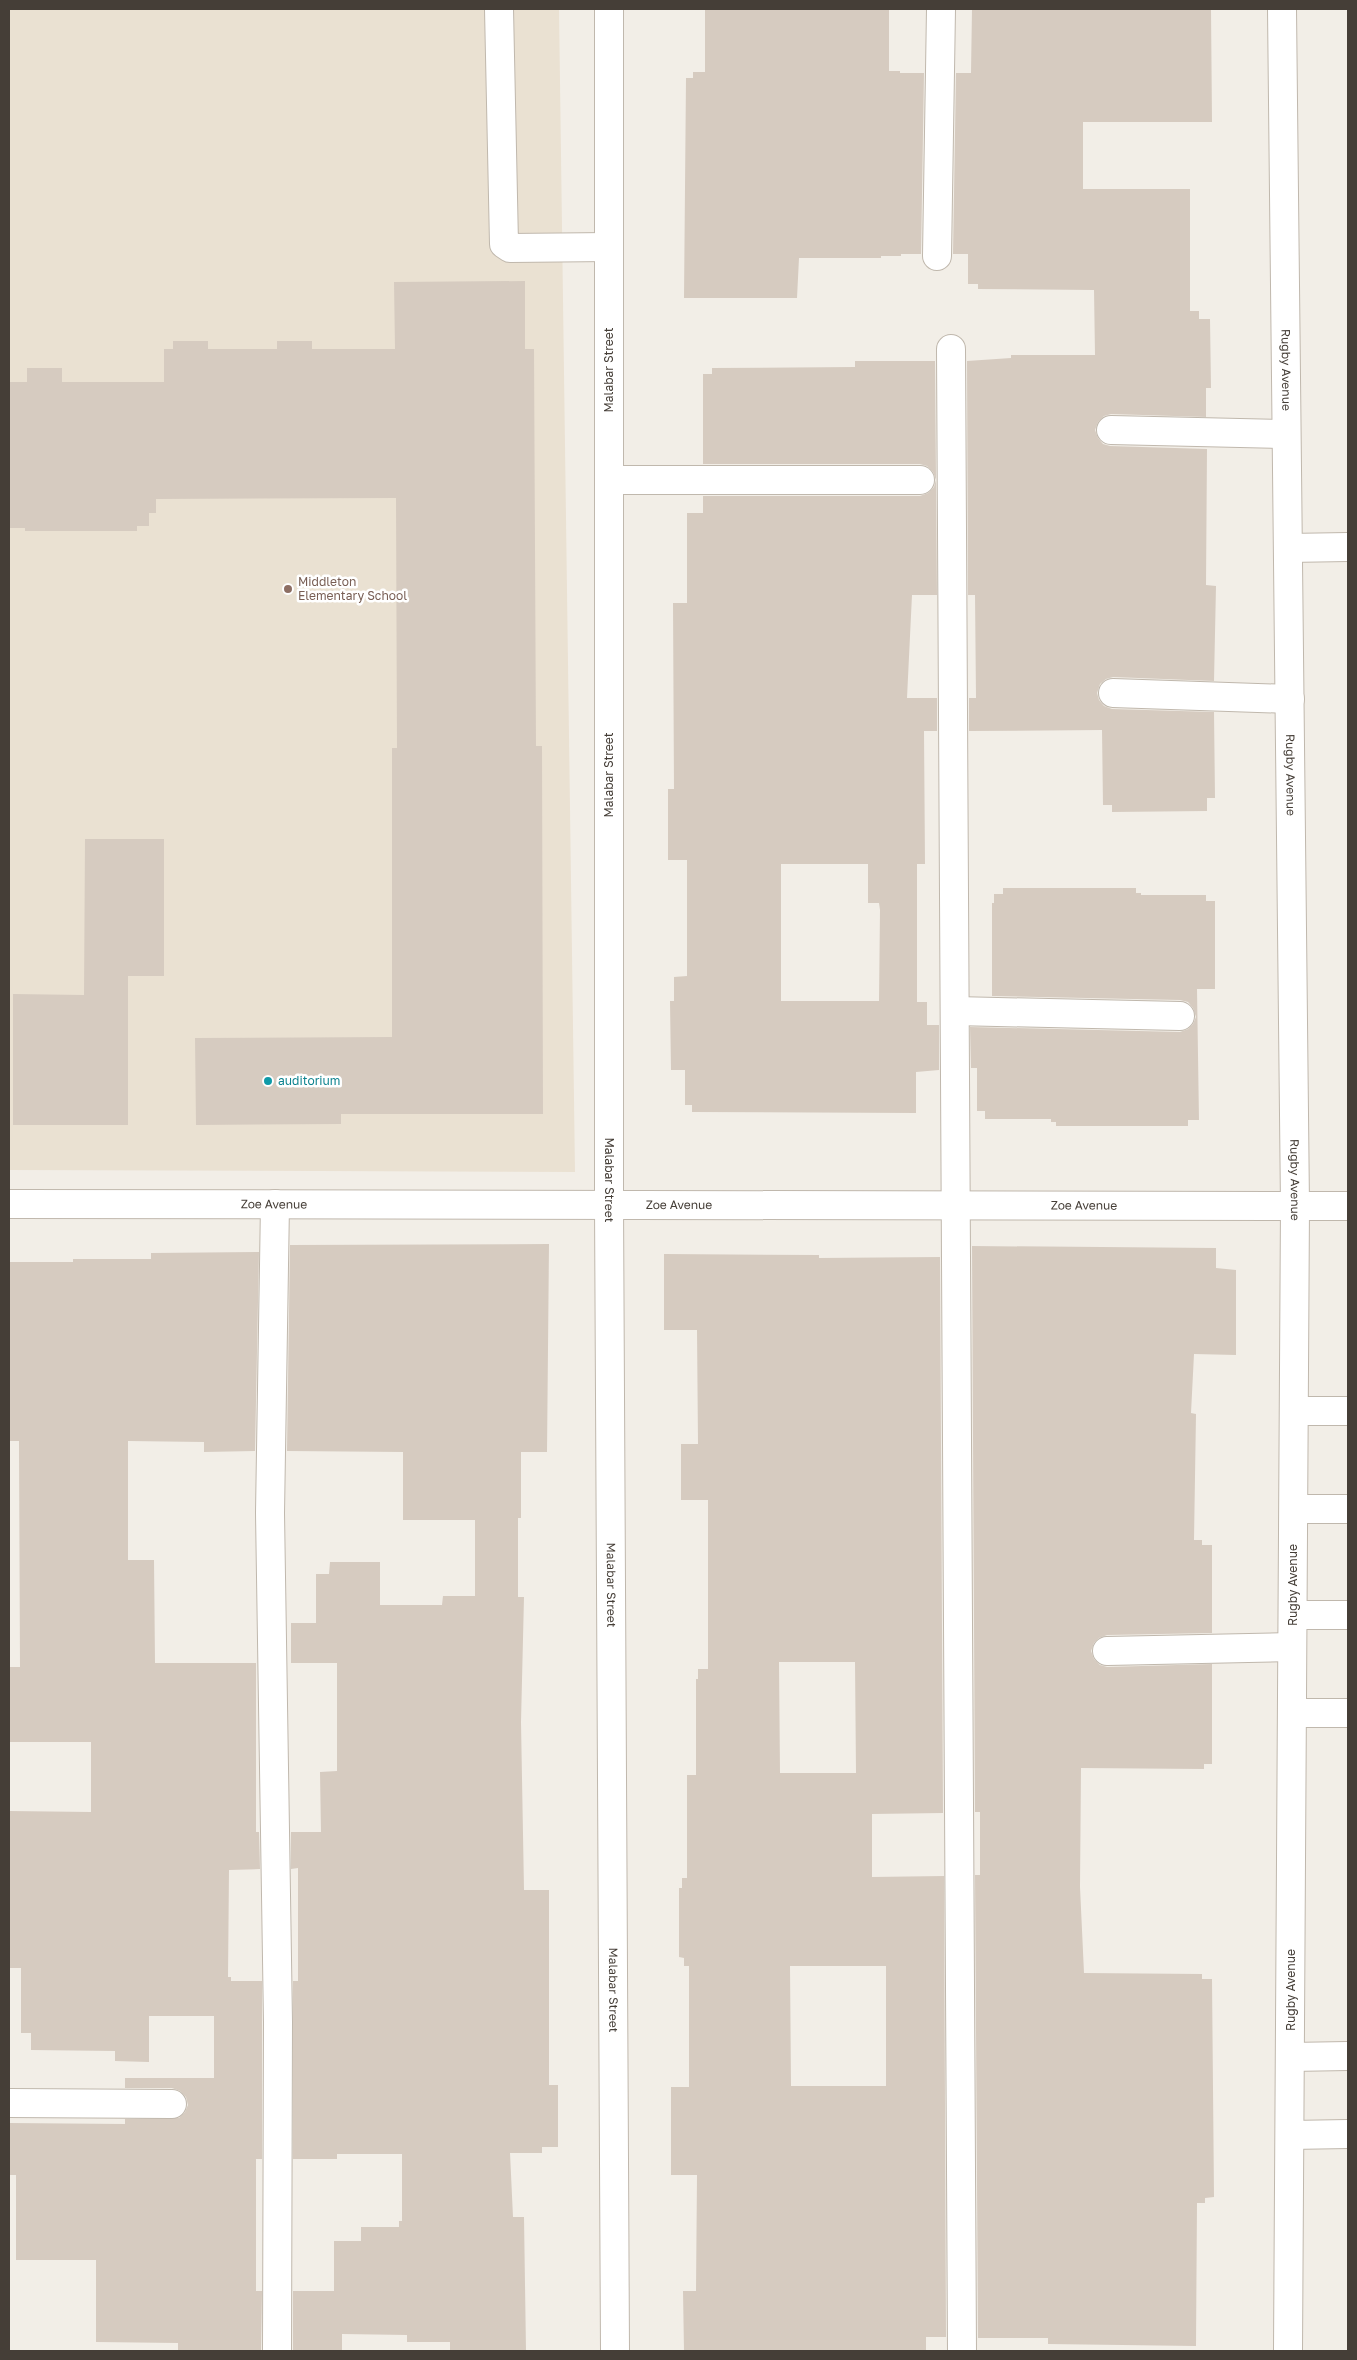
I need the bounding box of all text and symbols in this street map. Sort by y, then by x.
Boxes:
street label: Malabar Street [601,327,616,413]
street label: Rugby Avenue [1278,329,1294,411]
place label: Middleton Elementary School [298,574,407,603]
marker: Middleton Elementary School [282,583,294,595]
street label: Malabar Street [601,732,616,818]
street label: Rugby Avenue [1283,734,1299,816]
place label: auditorium [278,1073,340,1088]
marker: auditorium [262,1075,274,1087]
street label: Malabar Street [602,1137,617,1223]
street label: Rugby Avenue [1287,1139,1303,1221]
street label: Zoe Avenue [241,1196,307,1211]
street label: Zoe Avenue [646,1197,712,1212]
street label: Zoe Avenue [1051,1198,1117,1213]
street label: Malabar Street [604,1542,619,1628]
street label: Rugby Avenue [1285,1544,1300,1626]
street label: Malabar Street [606,1947,621,2033]
street label: Rugby Avenue [1283,1949,1298,2031]

